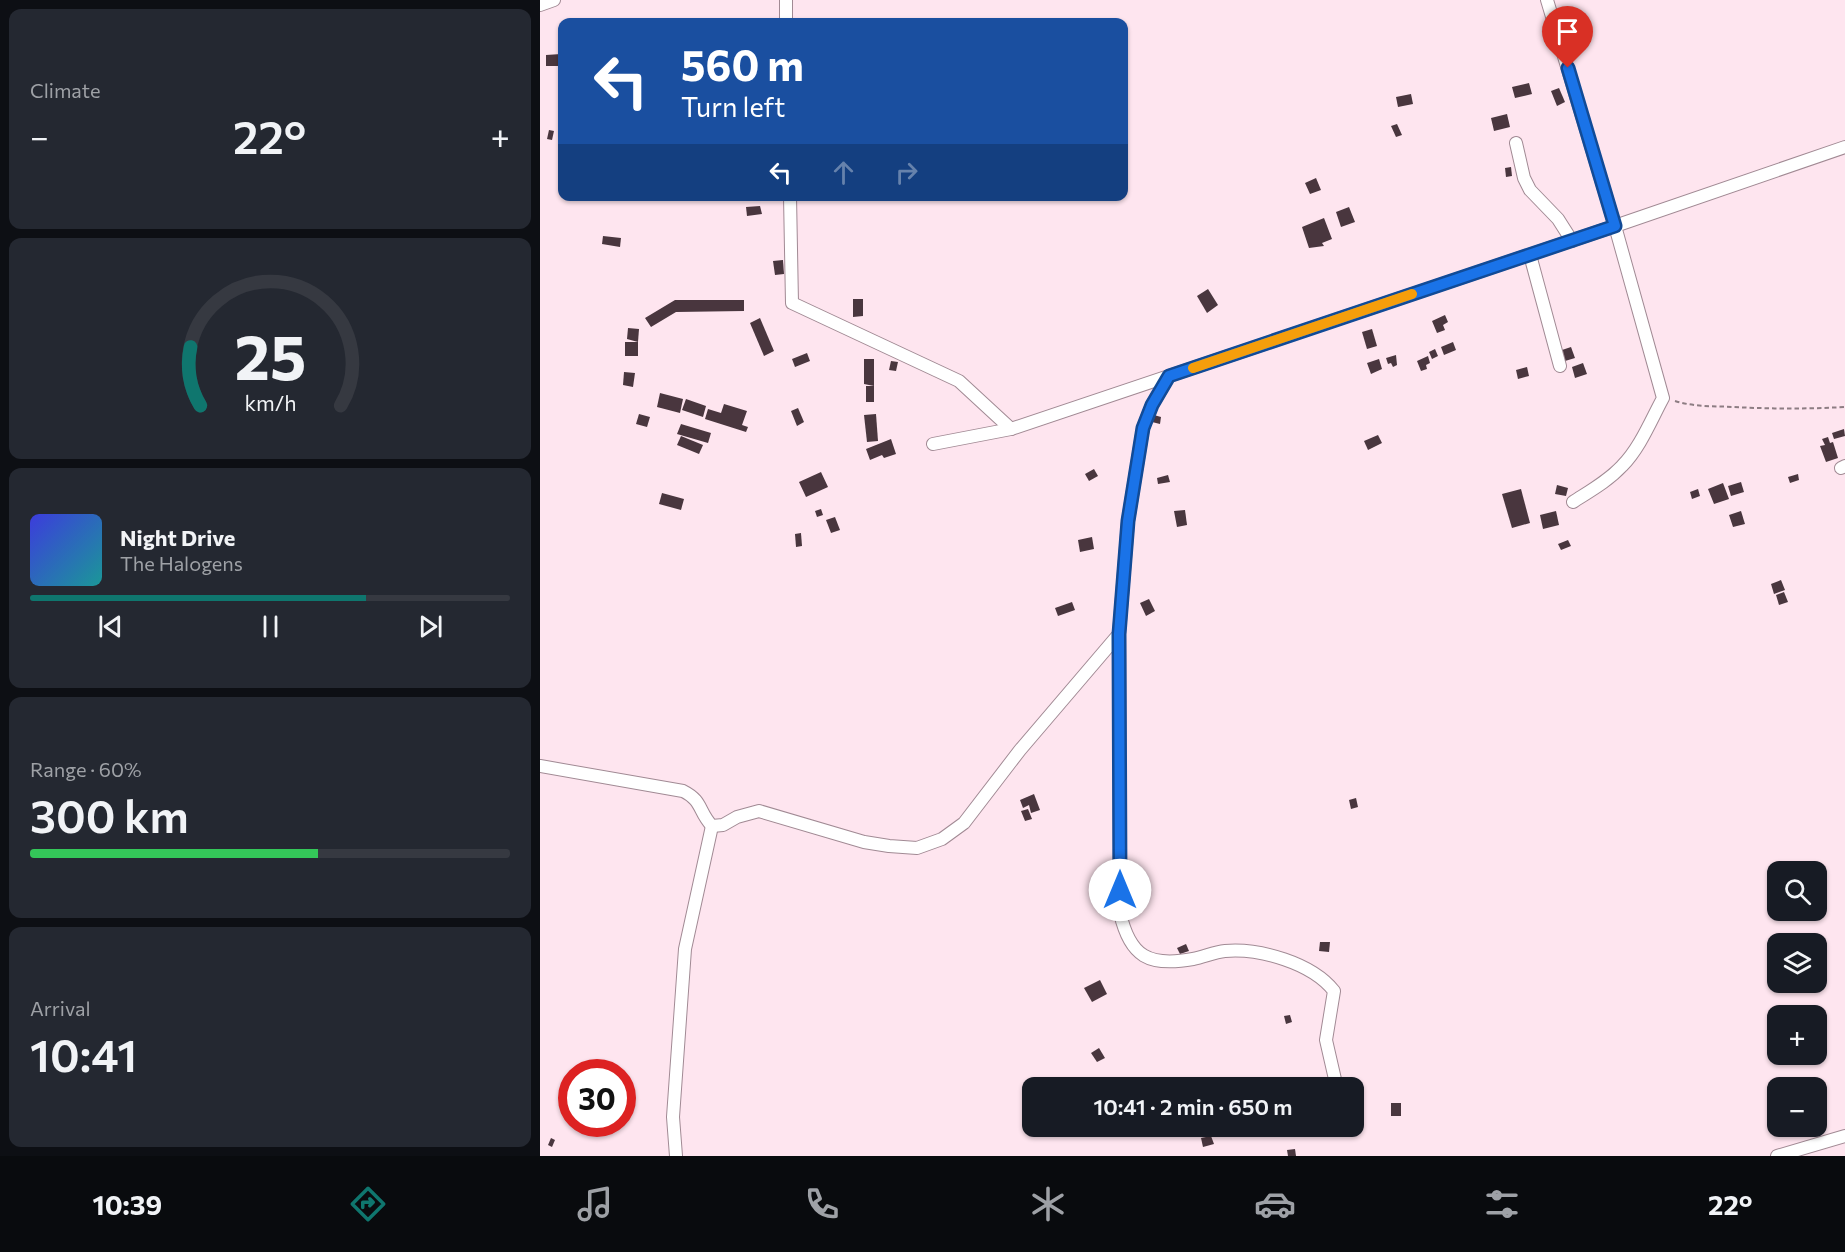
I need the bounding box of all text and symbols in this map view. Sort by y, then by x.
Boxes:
pin [1542,6,1593,68]
icon: arrive [1551,15,1584,48]
text: 560 m [681,38,804,90]
icon: left [582,42,660,120]
text: Climate [30,78,100,102]
text: Turn left [681,90,785,123]
text: 22° [233,108,306,163]
text: − [30,115,49,156]
text: + [491,115,510,156]
icon: left [764,156,797,189]
icon: ahead [827,156,860,189]
icon: right [890,156,923,189]
text: 25 [234,317,306,393]
text: km/h [244,389,296,415]
text: Night Drive [120,524,235,551]
text: The Halogens [120,551,243,575]
icon: previous [94,610,127,643]
icon: pause [254,610,287,643]
icon: next [414,610,447,643]
text: Range · 60% [30,757,142,781]
text: 300 km [30,787,189,842]
position arrow [1088,858,1152,922]
map controls [1767,861,1827,1137]
button: search [1767,861,1827,921]
button: layers [1767,933,1827,993]
text: Arrival [30,996,91,1020]
button: + [1767,1005,1827,1065]
text: 10:41 [30,1026,137,1081]
speed limit sign: 30 [558,1059,636,1137]
button: − [1767,1077,1827,1137]
text: 10:41 · 2 min · 650 m [1093,1093,1293,1120]
icon: directions [347,1183,389,1225]
icon: music [574,1183,616,1225]
icon: phone [801,1183,843,1225]
icon: climate [1027,1183,1069,1225]
icon: car [1254,1183,1296,1225]
icon: filters [1481,1183,1523,1225]
text: 10:39 [92,1188,162,1221]
text: 22° [1708,1188,1753,1221]

